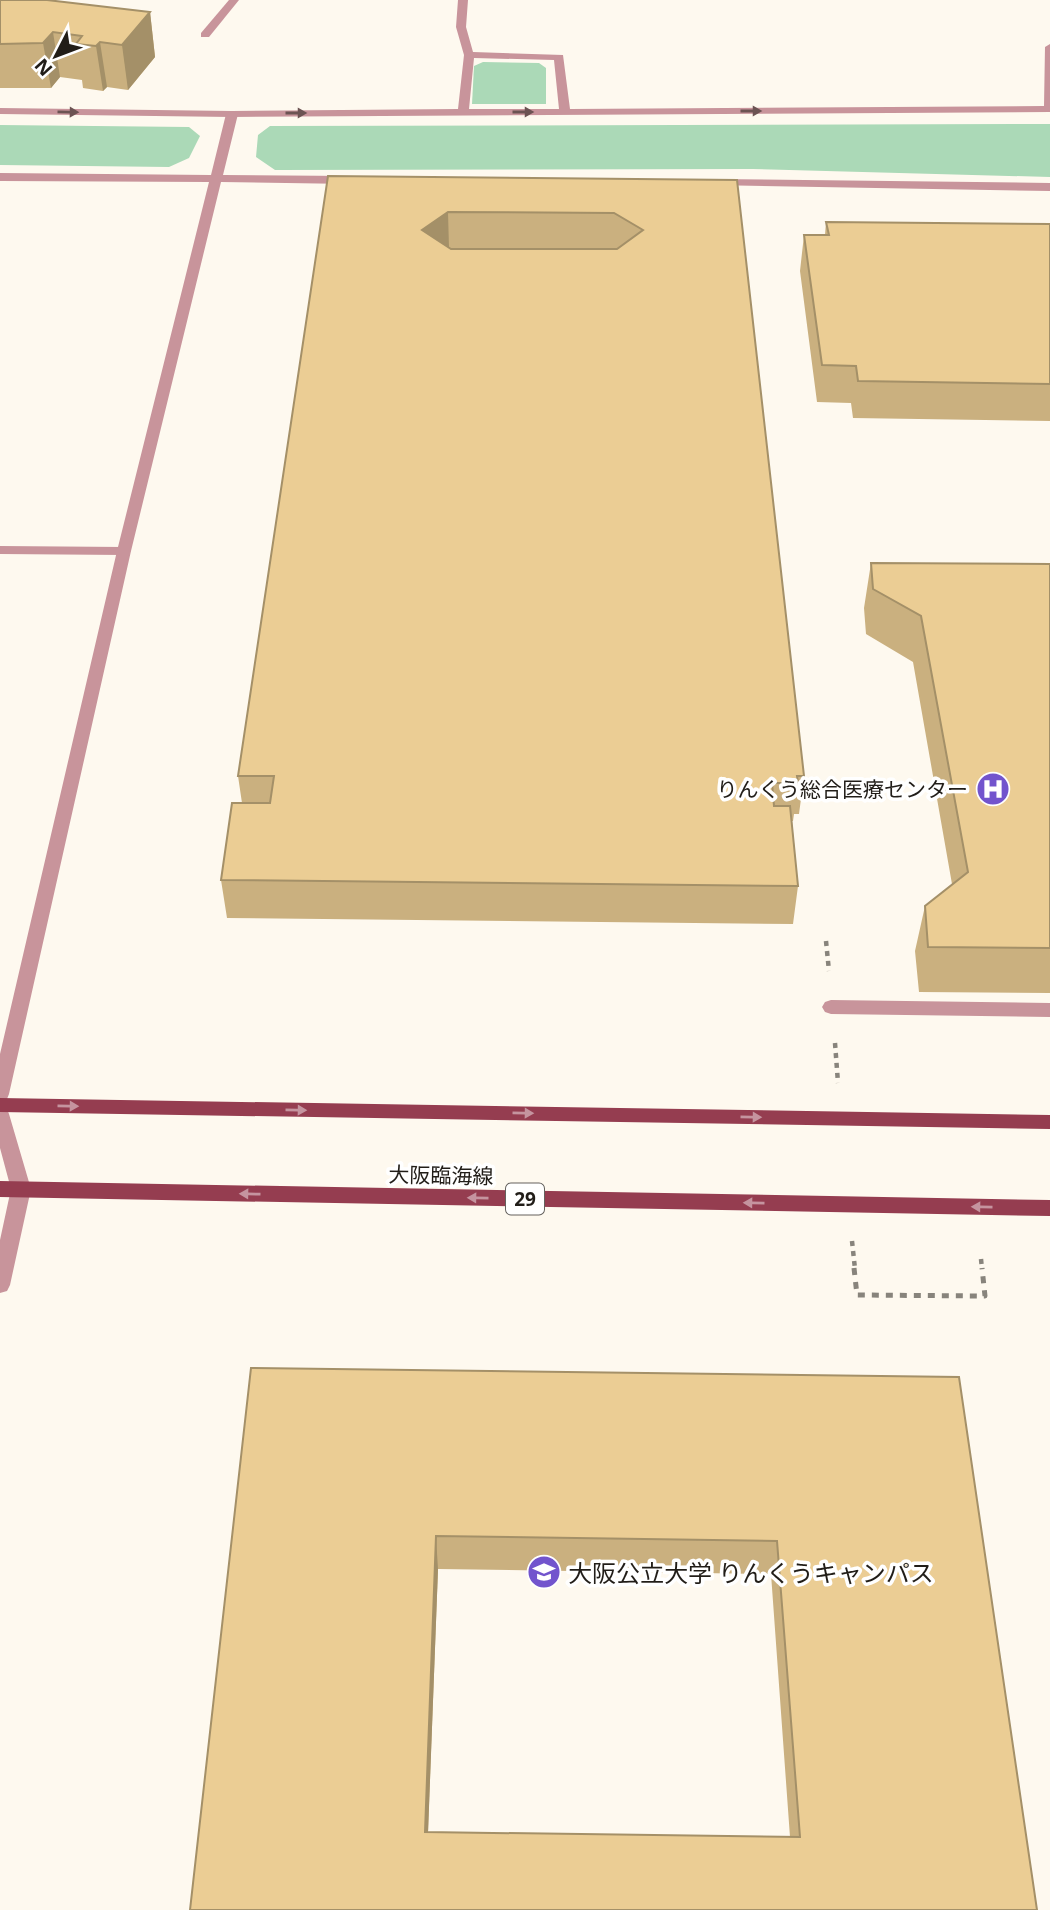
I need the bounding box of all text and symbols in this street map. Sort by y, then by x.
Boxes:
north arrow [21,21,91,91]
text: N [29,53,58,82]
one-way arrow [740,105,762,117]
one-way arrow [57,106,79,118]
one-way arrow [512,106,534,118]
one-way arrow [285,108,307,119]
hospital icon: りんくう総合医療センター [974,770,1012,808]
place label: りんくう総合医療センター [716,775,968,803]
one-way arrow [57,1100,79,1112]
one-way arrow [285,1104,307,1115]
one-way arrow [512,1107,534,1119]
one-way arrow [740,1111,762,1123]
street label: 大阪臨海線 [388,1160,494,1190]
road number: 29 [506,1184,544,1214]
one-way arrow [239,1188,261,1200]
one-way arrow [467,1192,489,1204]
one-way arrow [743,1197,765,1208]
one-way arrow [971,1201,993,1212]
school or university icon: 大阪公立大学 りんくうキャンパス [525,1553,563,1591]
place label: 大阪公立大学 りんくうキャンパス [568,1556,934,1589]

